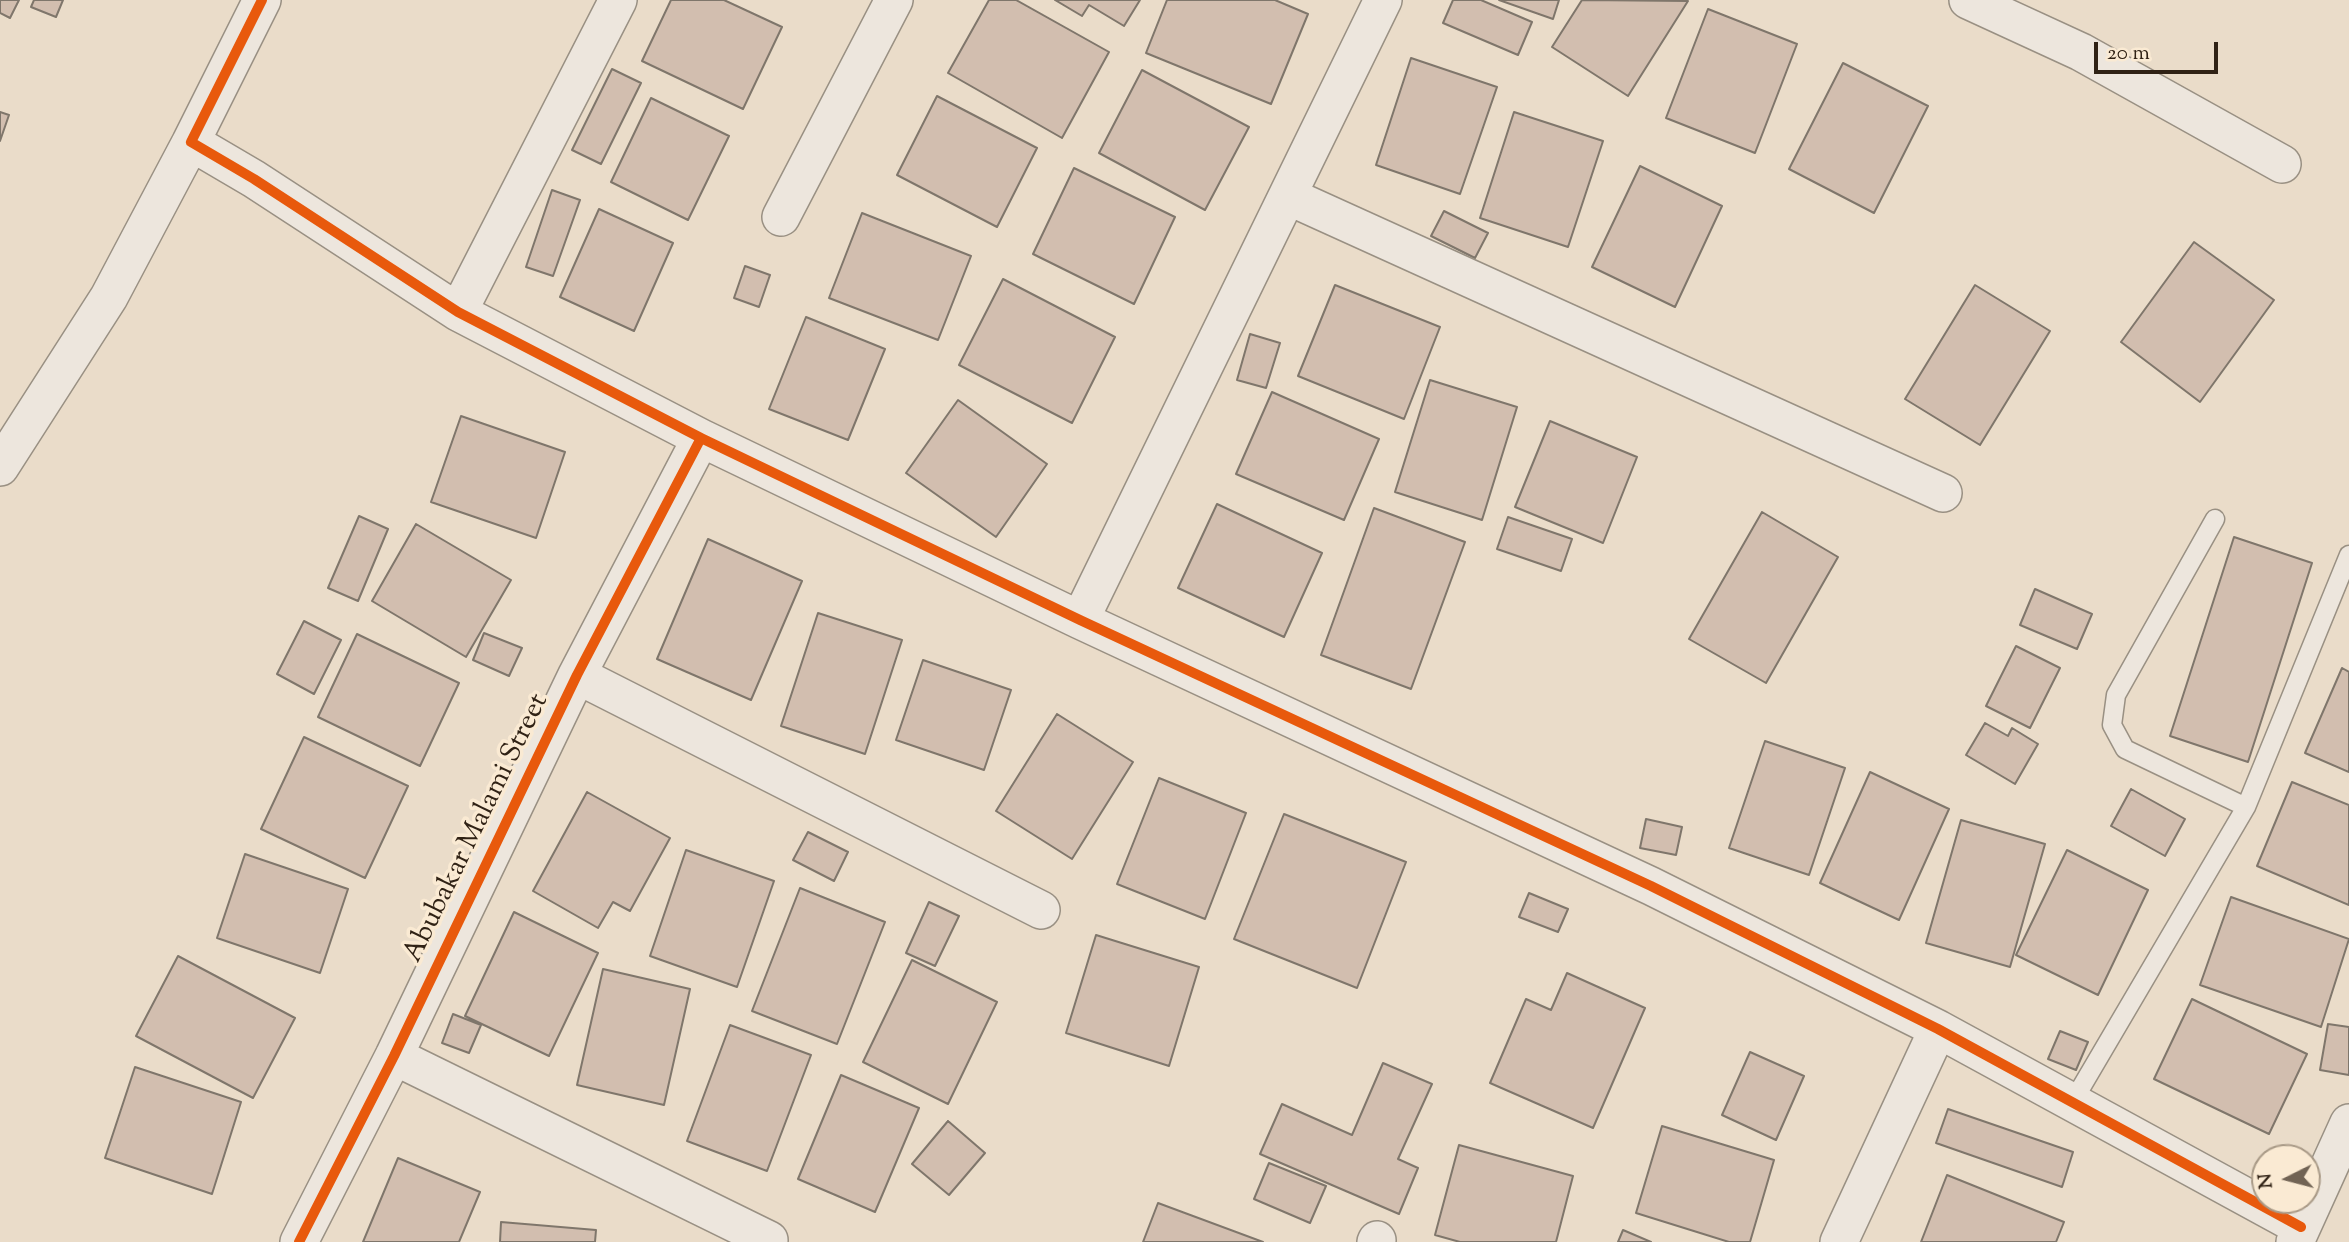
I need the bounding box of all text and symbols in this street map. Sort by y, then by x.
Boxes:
scale bar [2097,28,2221,72]
text: 20 m [2107,39,2150,69]
street label: Abubakar Malami Street [398,689,558,969]
north arrow [2251,1144,2321,1214]
text: N [2252,1172,2281,1190]

